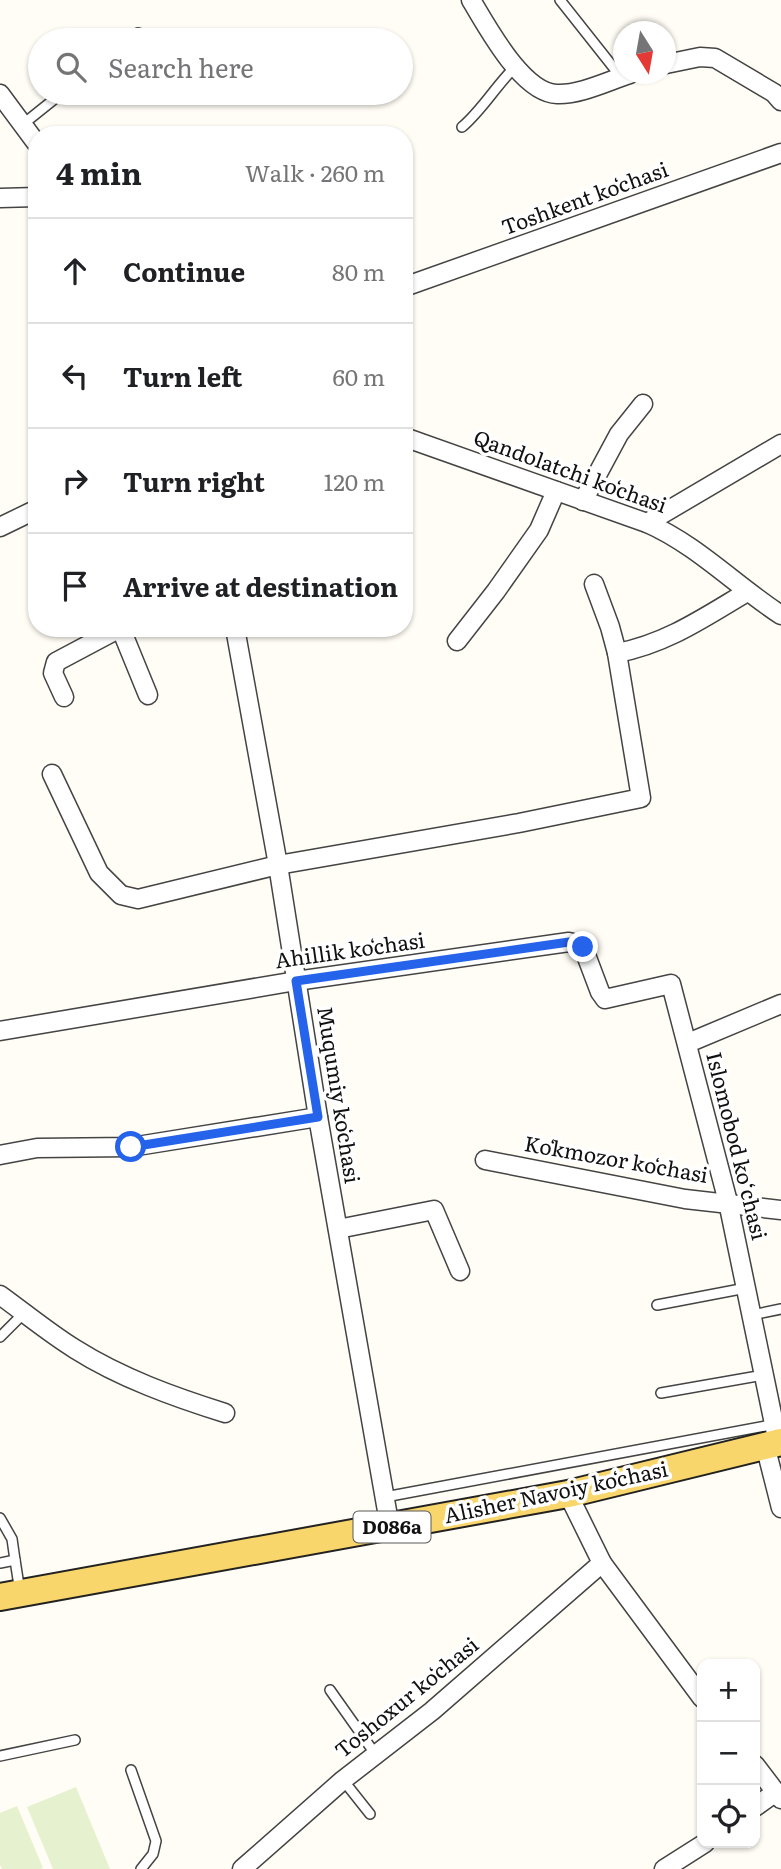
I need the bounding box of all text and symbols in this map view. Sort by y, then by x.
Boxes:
north arrow [613,21,676,84]
search box [28,28,413,105]
text: Search here [108,47,254,86]
icon: search [52,48,90,86]
text: 4 min [56,150,142,194]
street label: Toshkent koʻchasi [496,152,672,241]
text: Walk · 260 m [245,155,385,189]
text: Continue [123,251,245,290]
icon: ahead [56,252,94,290]
text: 80 m [332,254,385,288]
text: Turn left [123,356,242,395]
icon: left [56,357,94,395]
text: 60 m [332,359,385,393]
street label: Qandolatchi koʻchasi [470,420,672,519]
text: Turn right [123,461,265,500]
icon: right [56,462,94,500]
text: 120 m [324,464,385,498]
text: Arrive at destination [123,566,398,605]
icon: arrive [56,567,94,605]
street label: Ahillik koʻchasi [273,923,427,974]
route end [567,931,598,962]
street label: Muqumiy koʻchasi [311,1004,370,1185]
street label: Islomobod ko‘chasi [700,1048,777,1243]
street label: Koʻkmozor koʻchasi [522,1126,711,1189]
route start [115,1131,146,1162]
street label: Alisher Navoiy koʻchasi [441,1452,670,1529]
road number: D086a [354,1512,430,1542]
street label: Toshoxur koʻchasi [327,1628,484,1764]
map controls [697,1659,760,1848]
button: + [697,1659,760,1722]
button: − [697,1722,760,1785]
button: locate [697,1785,760,1848]

